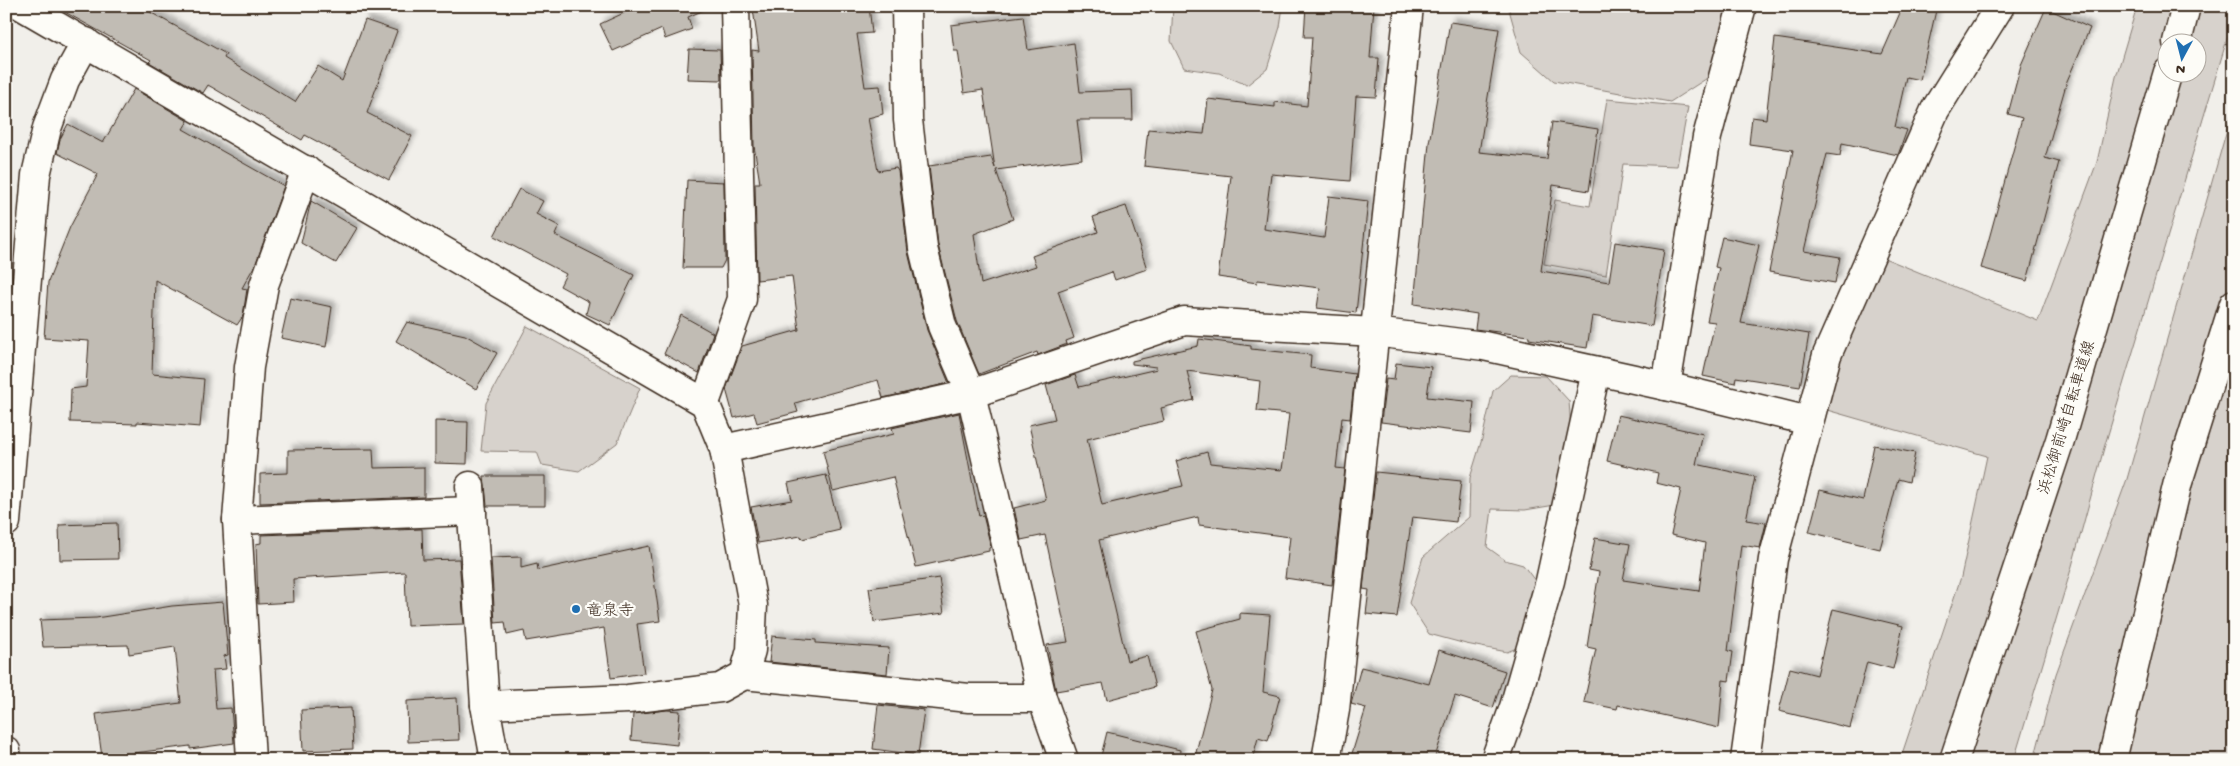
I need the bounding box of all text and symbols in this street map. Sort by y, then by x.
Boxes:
north arrow [2158,32,2208,82]
text: N [2175,59,2186,77]
street label: 浜松御前崎自転車道線 [2034,338,2101,497]
place label: 竜泉寺 [586,601,634,622]
marker: 竜泉寺 [570,603,582,615]

